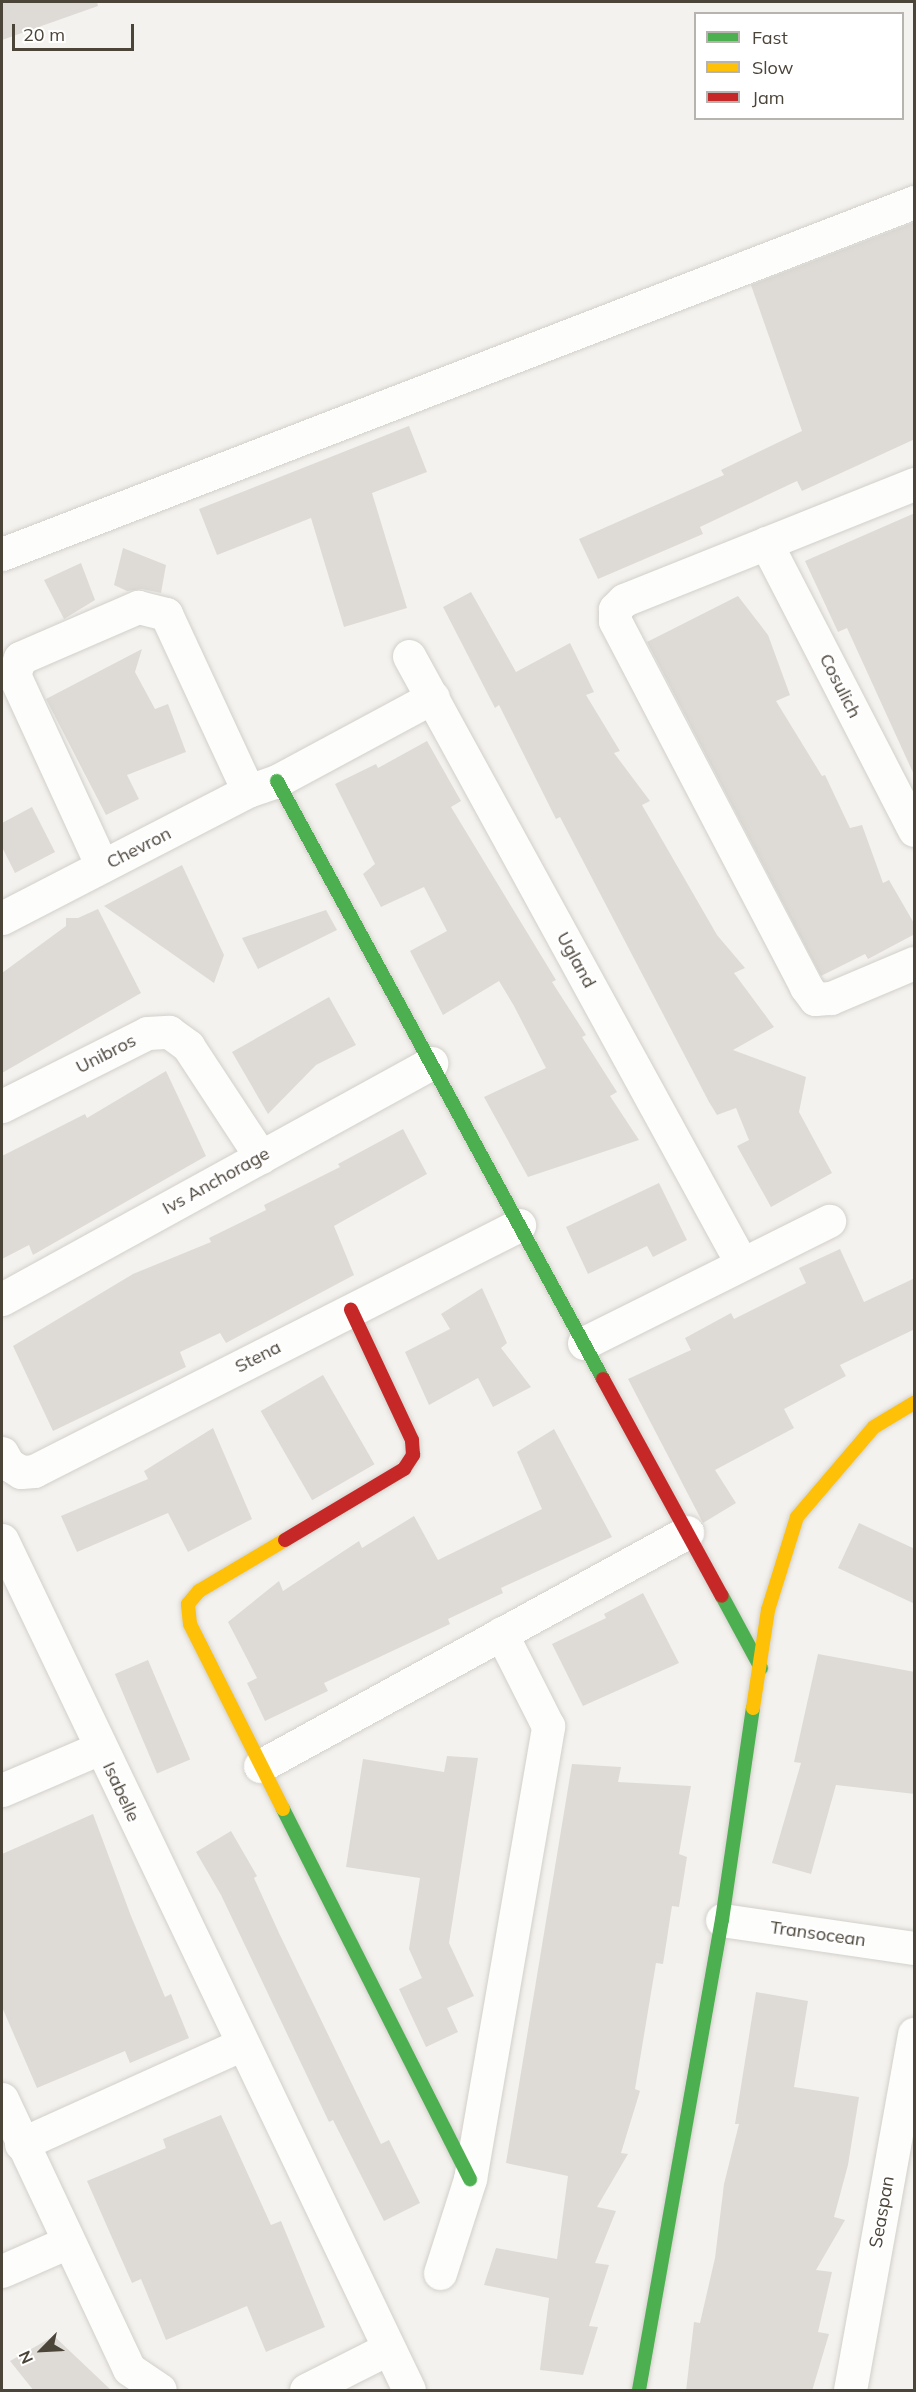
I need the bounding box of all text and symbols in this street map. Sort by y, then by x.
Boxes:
scale bar [15,12,136,50]
legend [694,12,904,120]
text: 20 m [23,23,65,46]
text: Fast [752,26,788,49]
text: Slow [752,56,793,79]
text: Jam [752,86,785,109]
street label: Cosulich [815,650,865,722]
street label: Chevron [103,823,175,873]
street label: Ugland [552,928,600,992]
street label: Unibros [72,1030,140,1078]
street label: Ivs Anchorage [159,1143,273,1219]
street label: Stena [231,1336,285,1378]
street label: Isabelle [98,1759,144,1825]
street label: Transocean [769,1917,867,1951]
street label: Seaspan [865,2174,899,2250]
north arrow [12,2320,72,2380]
text: N [14,2348,37,2367]

